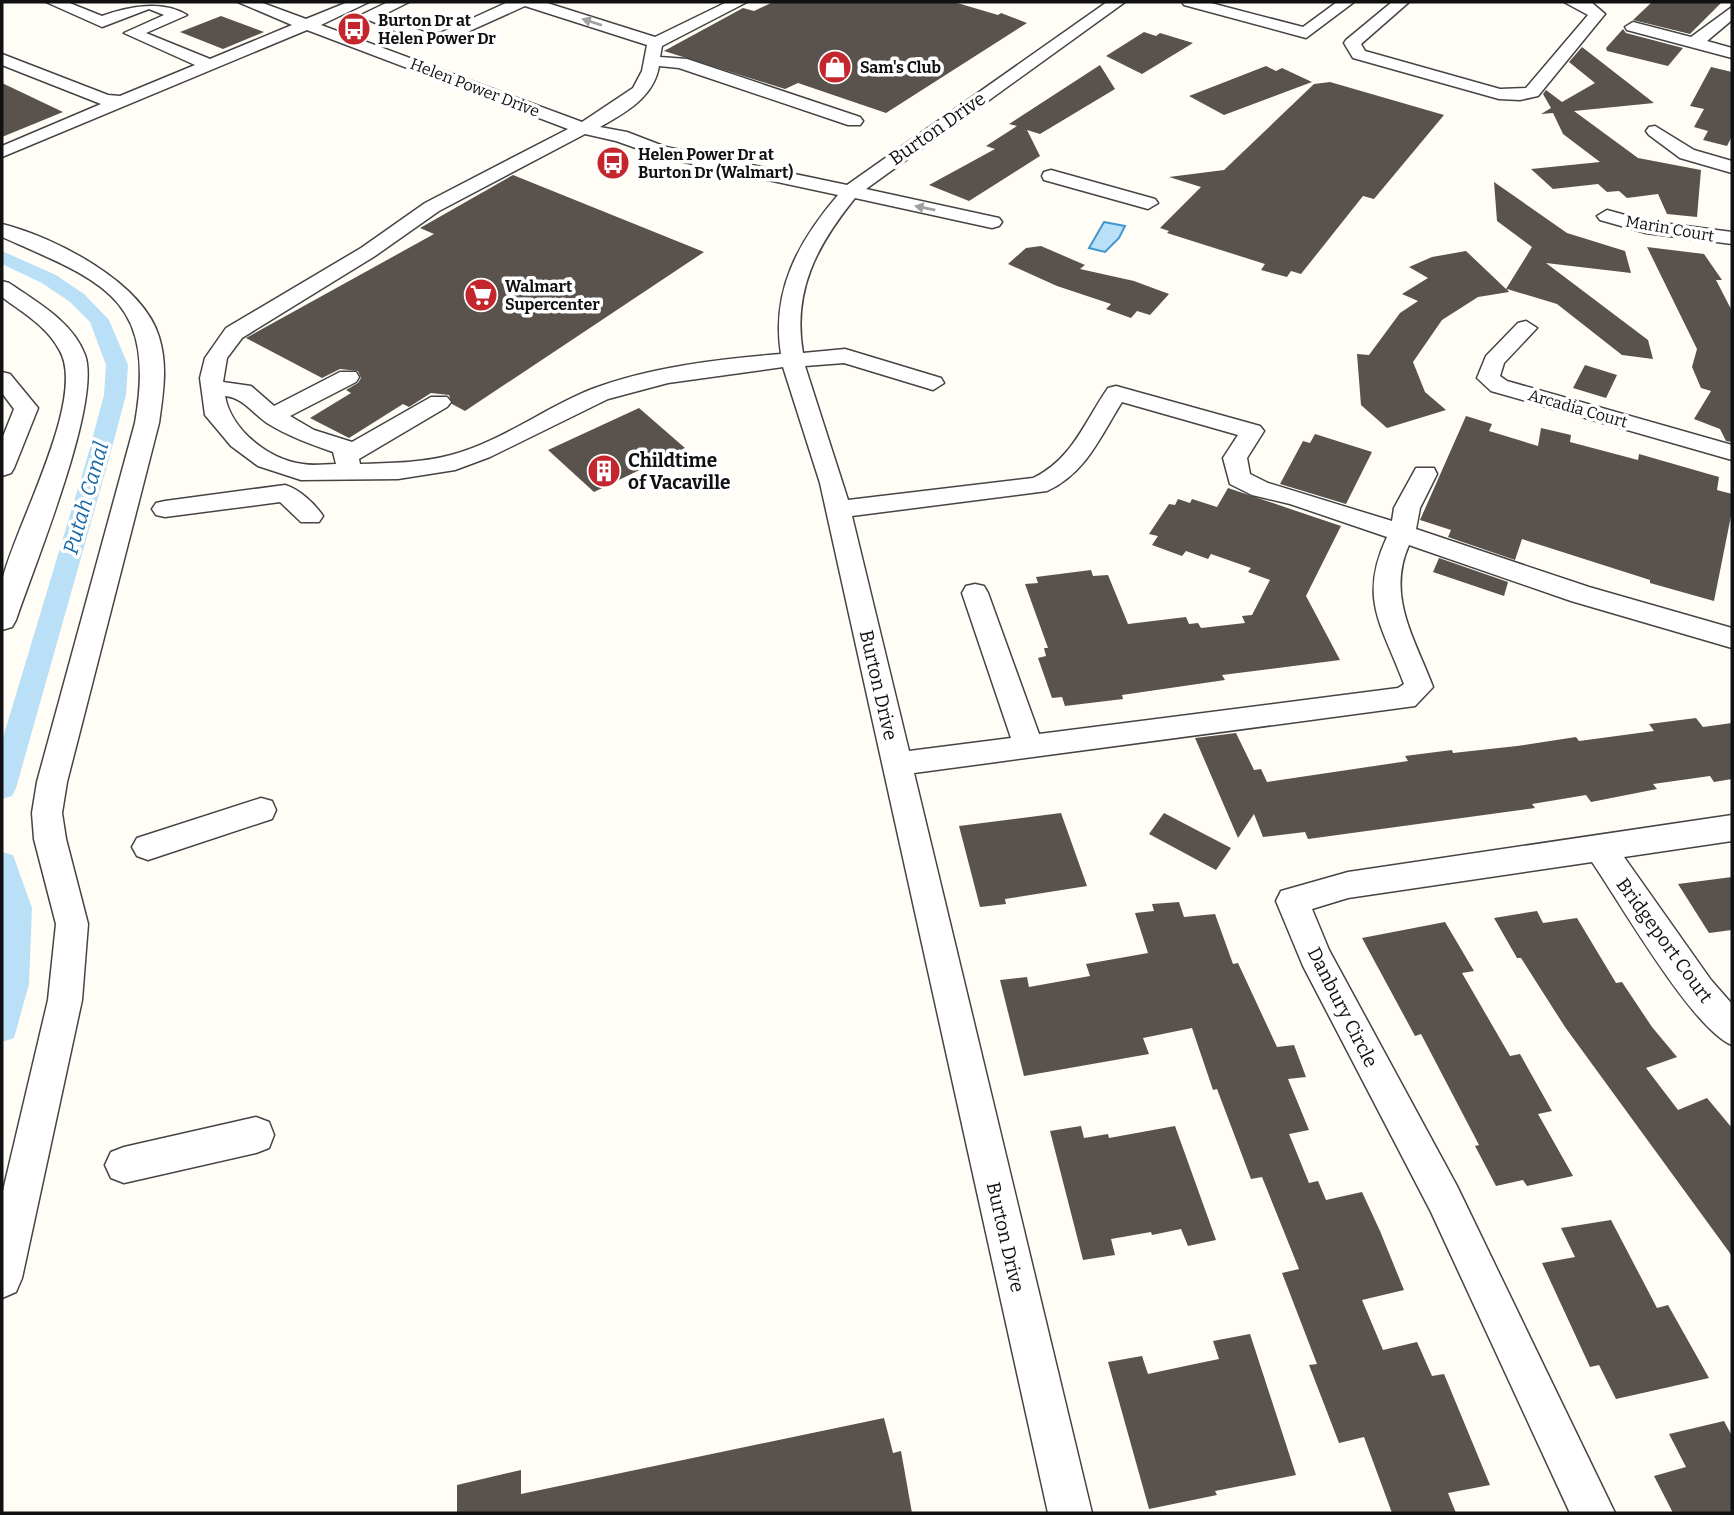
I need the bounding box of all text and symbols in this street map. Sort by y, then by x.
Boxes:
bus stop icon: Burton Dr at Helen Power Dr [335,10,373,48]
place label: Burton Dr at Helen Power Dr [378,11,496,48]
one-way arrow [582,17,603,27]
shop icon: Sam's Club [816,48,854,86]
street label: Helen Power Drive [407,54,542,121]
place label: Sam's Club [860,58,941,77]
street label: Burton Drive [885,87,990,170]
bus stop icon: Helen Power Dr at Burton Dr (Walmart) [594,144,632,182]
place label: Helen Power Dr at Burton Dr (Walmart) [638,145,793,182]
one-way arrow [914,202,936,213]
street label: Marin Court [1624,211,1716,246]
supermarket icon: Walmart Supercenter [462,276,500,314]
place label: Walmart Supercenter [505,277,600,314]
street label: Arcadia Court [1526,385,1630,432]
water label: Putah Canal [58,438,115,557]
place label: Childtime of Vacaville [628,449,731,494]
building icon: Childtime of Vacaville [585,452,623,490]
street label: Burton Drive [855,628,902,742]
street label: Bridgeport Court [1612,873,1718,1007]
street label: Danbury Circle [1302,943,1383,1071]
street label: Burton Drive [982,1180,1029,1294]

